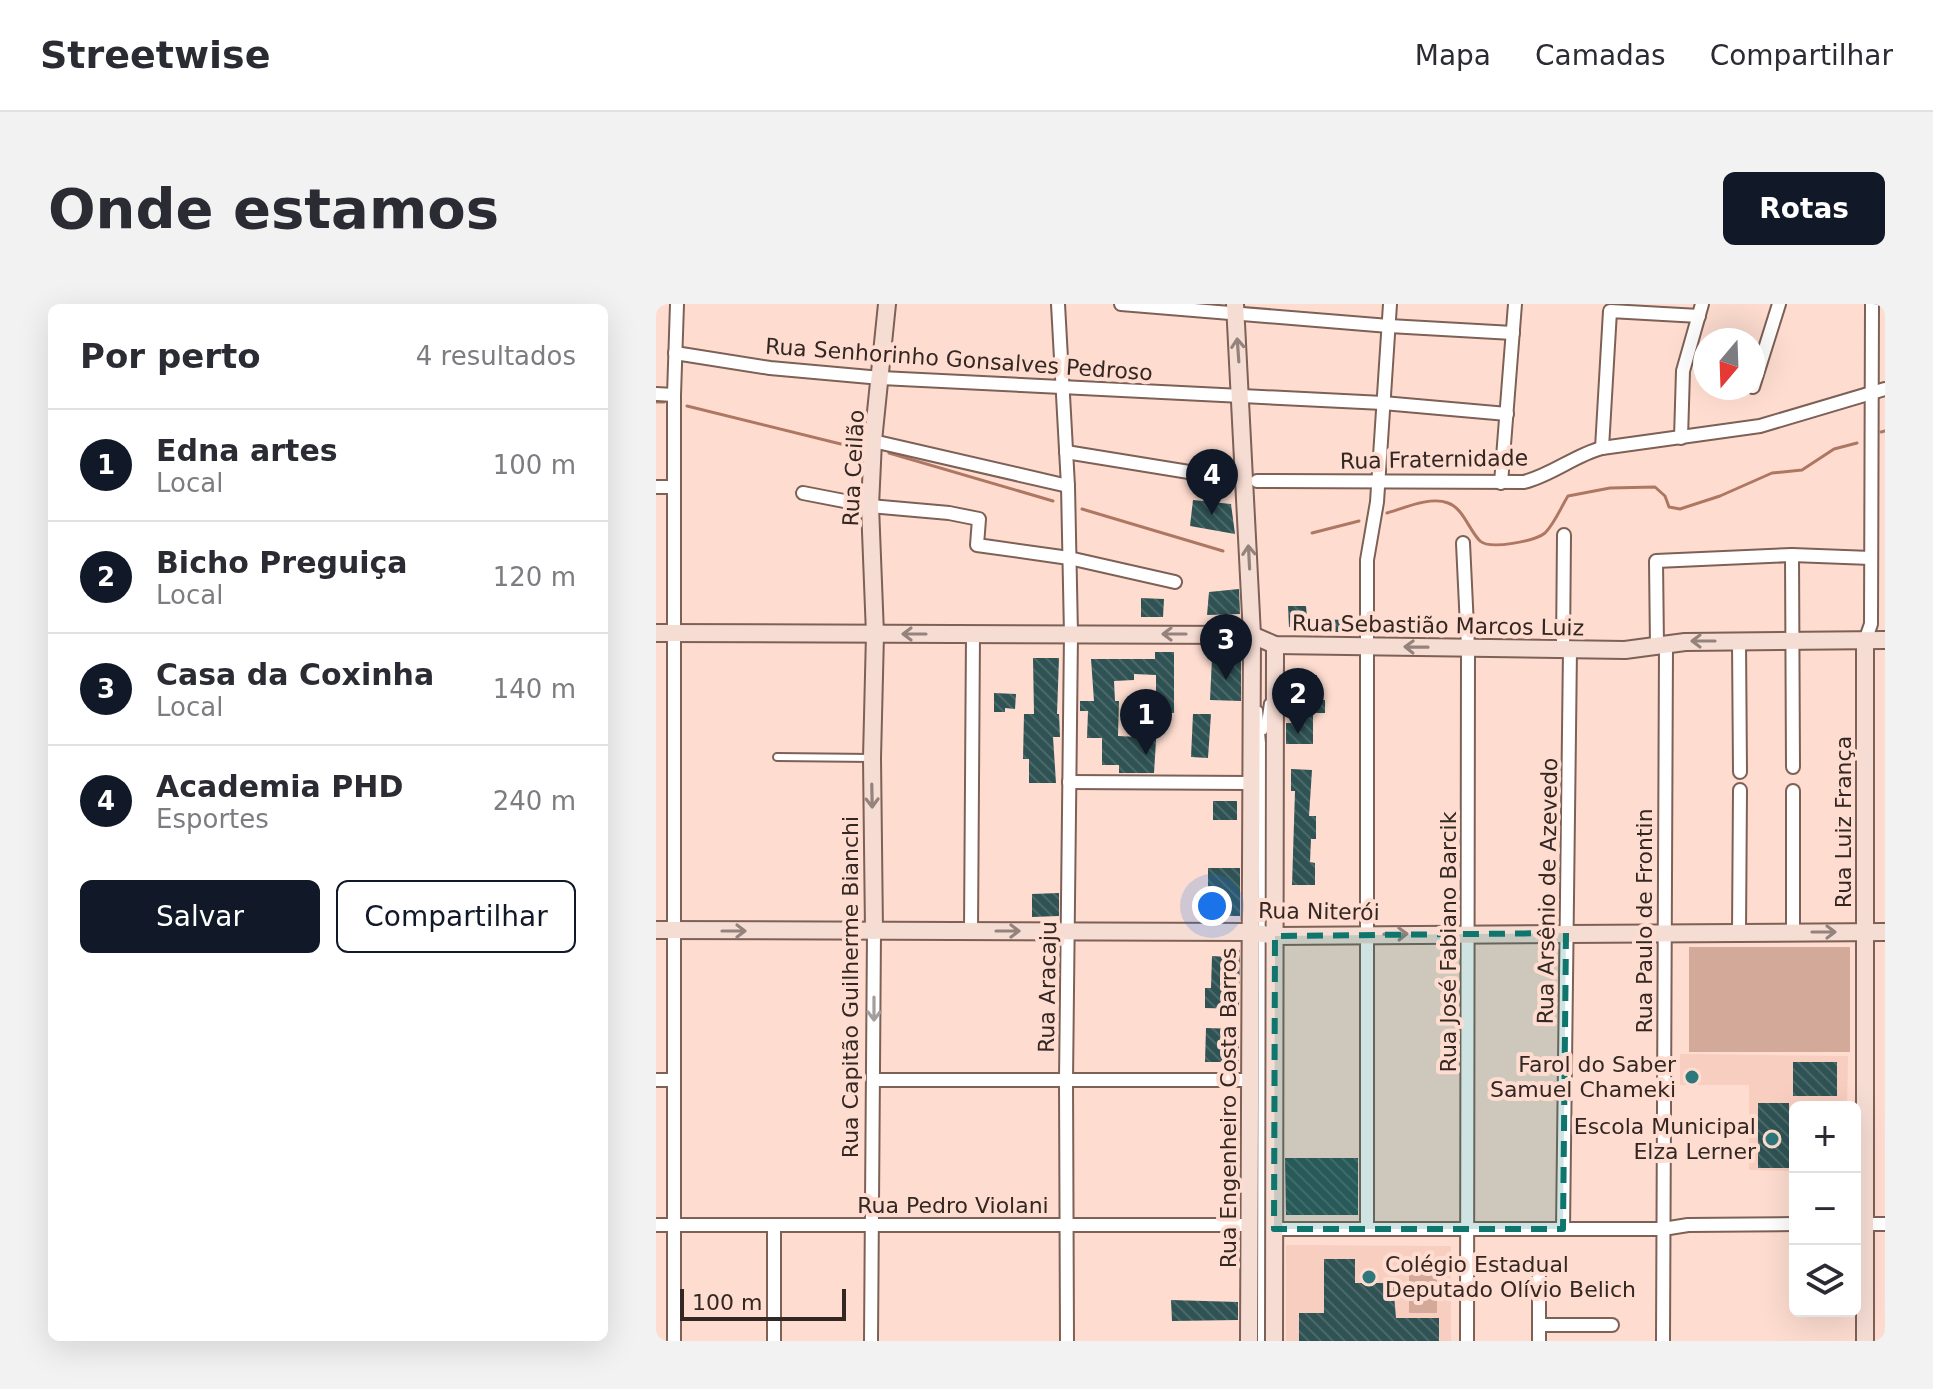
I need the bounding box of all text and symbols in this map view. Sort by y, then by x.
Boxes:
text: Streetwise [40,33,271,77]
text: Mapa [1415,39,1491,72]
text: Camadas [1535,39,1666,72]
text: Compartilhar [1710,39,1893,72]
button: Rotas [1723,172,1885,245]
text: Onde estamos [48,176,499,241]
north arrow [1693,328,1765,400]
street label: Rua Senhorinho Gonsalves Pedroso [764,333,1154,386]
text: Por perto [80,336,261,376]
one-way arrow [1230,337,1245,364]
text: 4 resultados [416,341,576,371]
street label: Rua Ceilão [838,409,869,527]
text: Edna artes [156,433,338,468]
street label: Rua Fraternidade [1340,445,1528,474]
pin: 4 [1186,449,1238,515]
text: 1 [97,450,115,480]
text: 100 m [493,450,576,480]
text: Local [156,468,223,498]
one-way arrow [1241,544,1256,571]
text: Bicho Preguiça [156,545,408,580]
text: 2 [97,562,115,592]
text: 120 m [493,562,576,592]
text: Local [156,580,223,610]
street label: Rua Sebastião Marcos Luiz [1292,610,1584,641]
pin: 3 [1200,614,1252,680]
one-way arrow [901,626,928,642]
one-way arrow [1161,626,1188,642]
one-way arrow [1690,633,1717,649]
one-way arrow [1403,639,1430,655]
text: Casa da Coxinha [156,657,434,692]
pin: 2 [1272,668,1324,734]
text: 3 [97,674,115,704]
text: 140 m [493,674,576,704]
pin: 1 [1120,689,1172,755]
text: Local [156,692,223,722]
street label: Rua Luiz França [1831,736,1856,908]
street label: Rua Arsênio de Azevedo [1533,757,1562,1025]
text: Academia PHD [156,769,403,804]
one-way arrow [864,782,880,809]
text: 4 [97,786,115,816]
text: 240 m [493,786,576,816]
text: Esportes [156,804,269,834]
street label: Rua Paulo de Frontin [1632,808,1657,1034]
street label: Rua José Fabiano Barcik [1436,811,1461,1072]
street label: Rua Capitão Guilherme Bianchi [838,816,863,1158]
button: Salvar [80,880,320,953]
button: Compartilhar [336,880,576,953]
your location [1192,886,1232,926]
street label: Rua Niterói [1258,898,1380,925]
street label: Rua Aracaju [1034,921,1061,1053]
one-way arrow [720,923,747,939]
one-way arrow [994,924,1021,939]
one-way arrow [1810,924,1837,940]
one-way arrow [1382,926,1409,942]
street label: Rua Engenheiro Costa Barros [1216,948,1241,1268]
one-way arrow [866,995,882,1022]
place label: Farol do Saber Samuel Chameki [1490,1052,1677,1102]
marker: Farol do Saber Samuel Chameki [1683,1068,1701,1086]
map controls [1789,1101,1861,1317]
button: + [1789,1101,1861,1173]
place label: Escola Municipal Elza Lerner [1574,1114,1757,1164]
marker: Escola Municipal Elza Lerner [1763,1130,1781,1148]
button: − [1789,1173,1861,1245]
street label: Rua Pedro Violani [857,1193,1049,1218]
button: layers [1789,1245,1861,1317]
place label: Colégio Estadual Deputado Olívio Belich [1385,1252,1636,1302]
marker: Colégio Estadual Deputado Olívio Belich [1360,1268,1378,1286]
scale bar [680,1285,846,1321]
text: 100 m [692,1290,762,1315]

